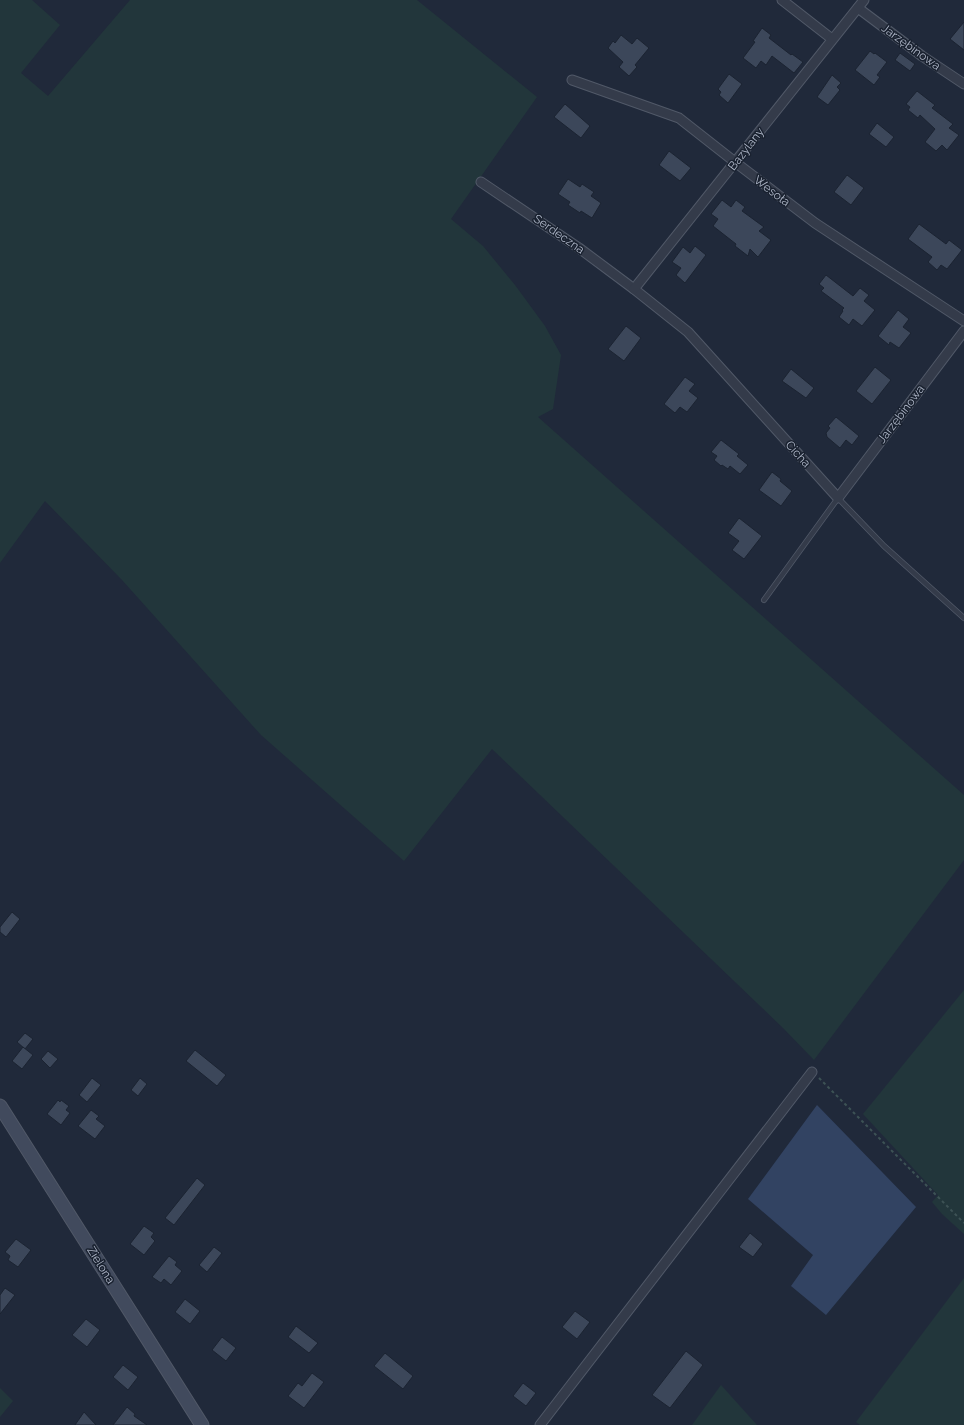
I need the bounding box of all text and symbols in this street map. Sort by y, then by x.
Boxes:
street label: Jarzębinowa [879,21,943,73]
street label: Bazylany [725,125,767,173]
street label: Wesoła [751,173,793,209]
street label: Serdeczna [531,211,587,257]
street label: Jarzębinowa [875,382,927,446]
street label: Cicha [782,438,814,470]
street label: Zielona [84,1244,118,1286]

